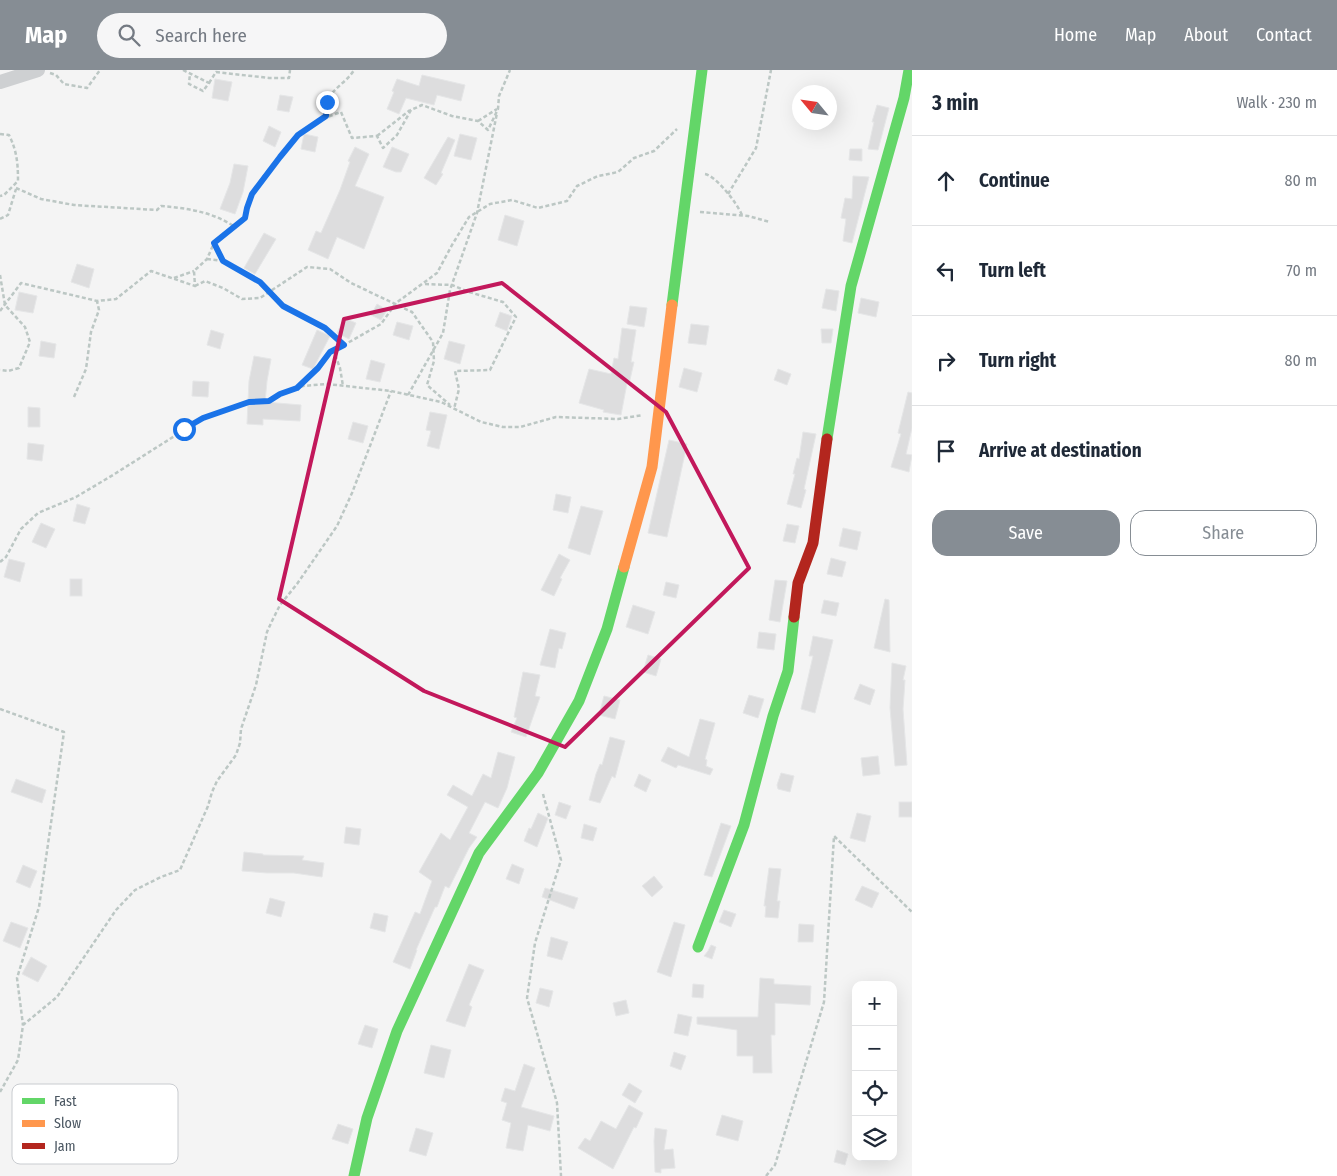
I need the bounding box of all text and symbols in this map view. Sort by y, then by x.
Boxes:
search box [97,13,447,58]
text: Map [25,21,67,49]
icon: search [115,21,143,49]
text: Search here [155,24,247,47]
text: Home [1054,24,1097,46]
text: Map [1125,24,1156,46]
text: About [1184,24,1228,46]
text: Contact [1256,24,1312,46]
north arrow [792,85,837,130]
text: 3 min [932,90,979,116]
route end [316,91,339,114]
text: Walk · 230 m [1237,93,1317,112]
icon: ahead [932,167,960,195]
text: Continue [979,169,1050,192]
text: 80 m [1285,171,1317,190]
icon: left [932,257,960,285]
text: Turn left [979,259,1046,282]
text: 70 m [1286,261,1317,280]
icon: right [932,347,960,375]
text: Turn right [979,349,1056,372]
text: 80 m [1285,351,1317,370]
route start [173,418,196,441]
icon: arrive [932,437,960,465]
text: Arrive at destination [979,439,1142,462]
button: Save [932,510,1120,556]
button: Share [1130,510,1317,556]
map controls [852,981,897,1161]
button: + [852,981,897,1026]
button: − [852,1026,897,1071]
button: locate [852,1071,897,1116]
legend [12,1084,178,1164]
text: Fast [54,1093,77,1110]
text: Slow [54,1115,81,1132]
button: layers [852,1116,897,1161]
text: Jam [54,1138,75,1155]

